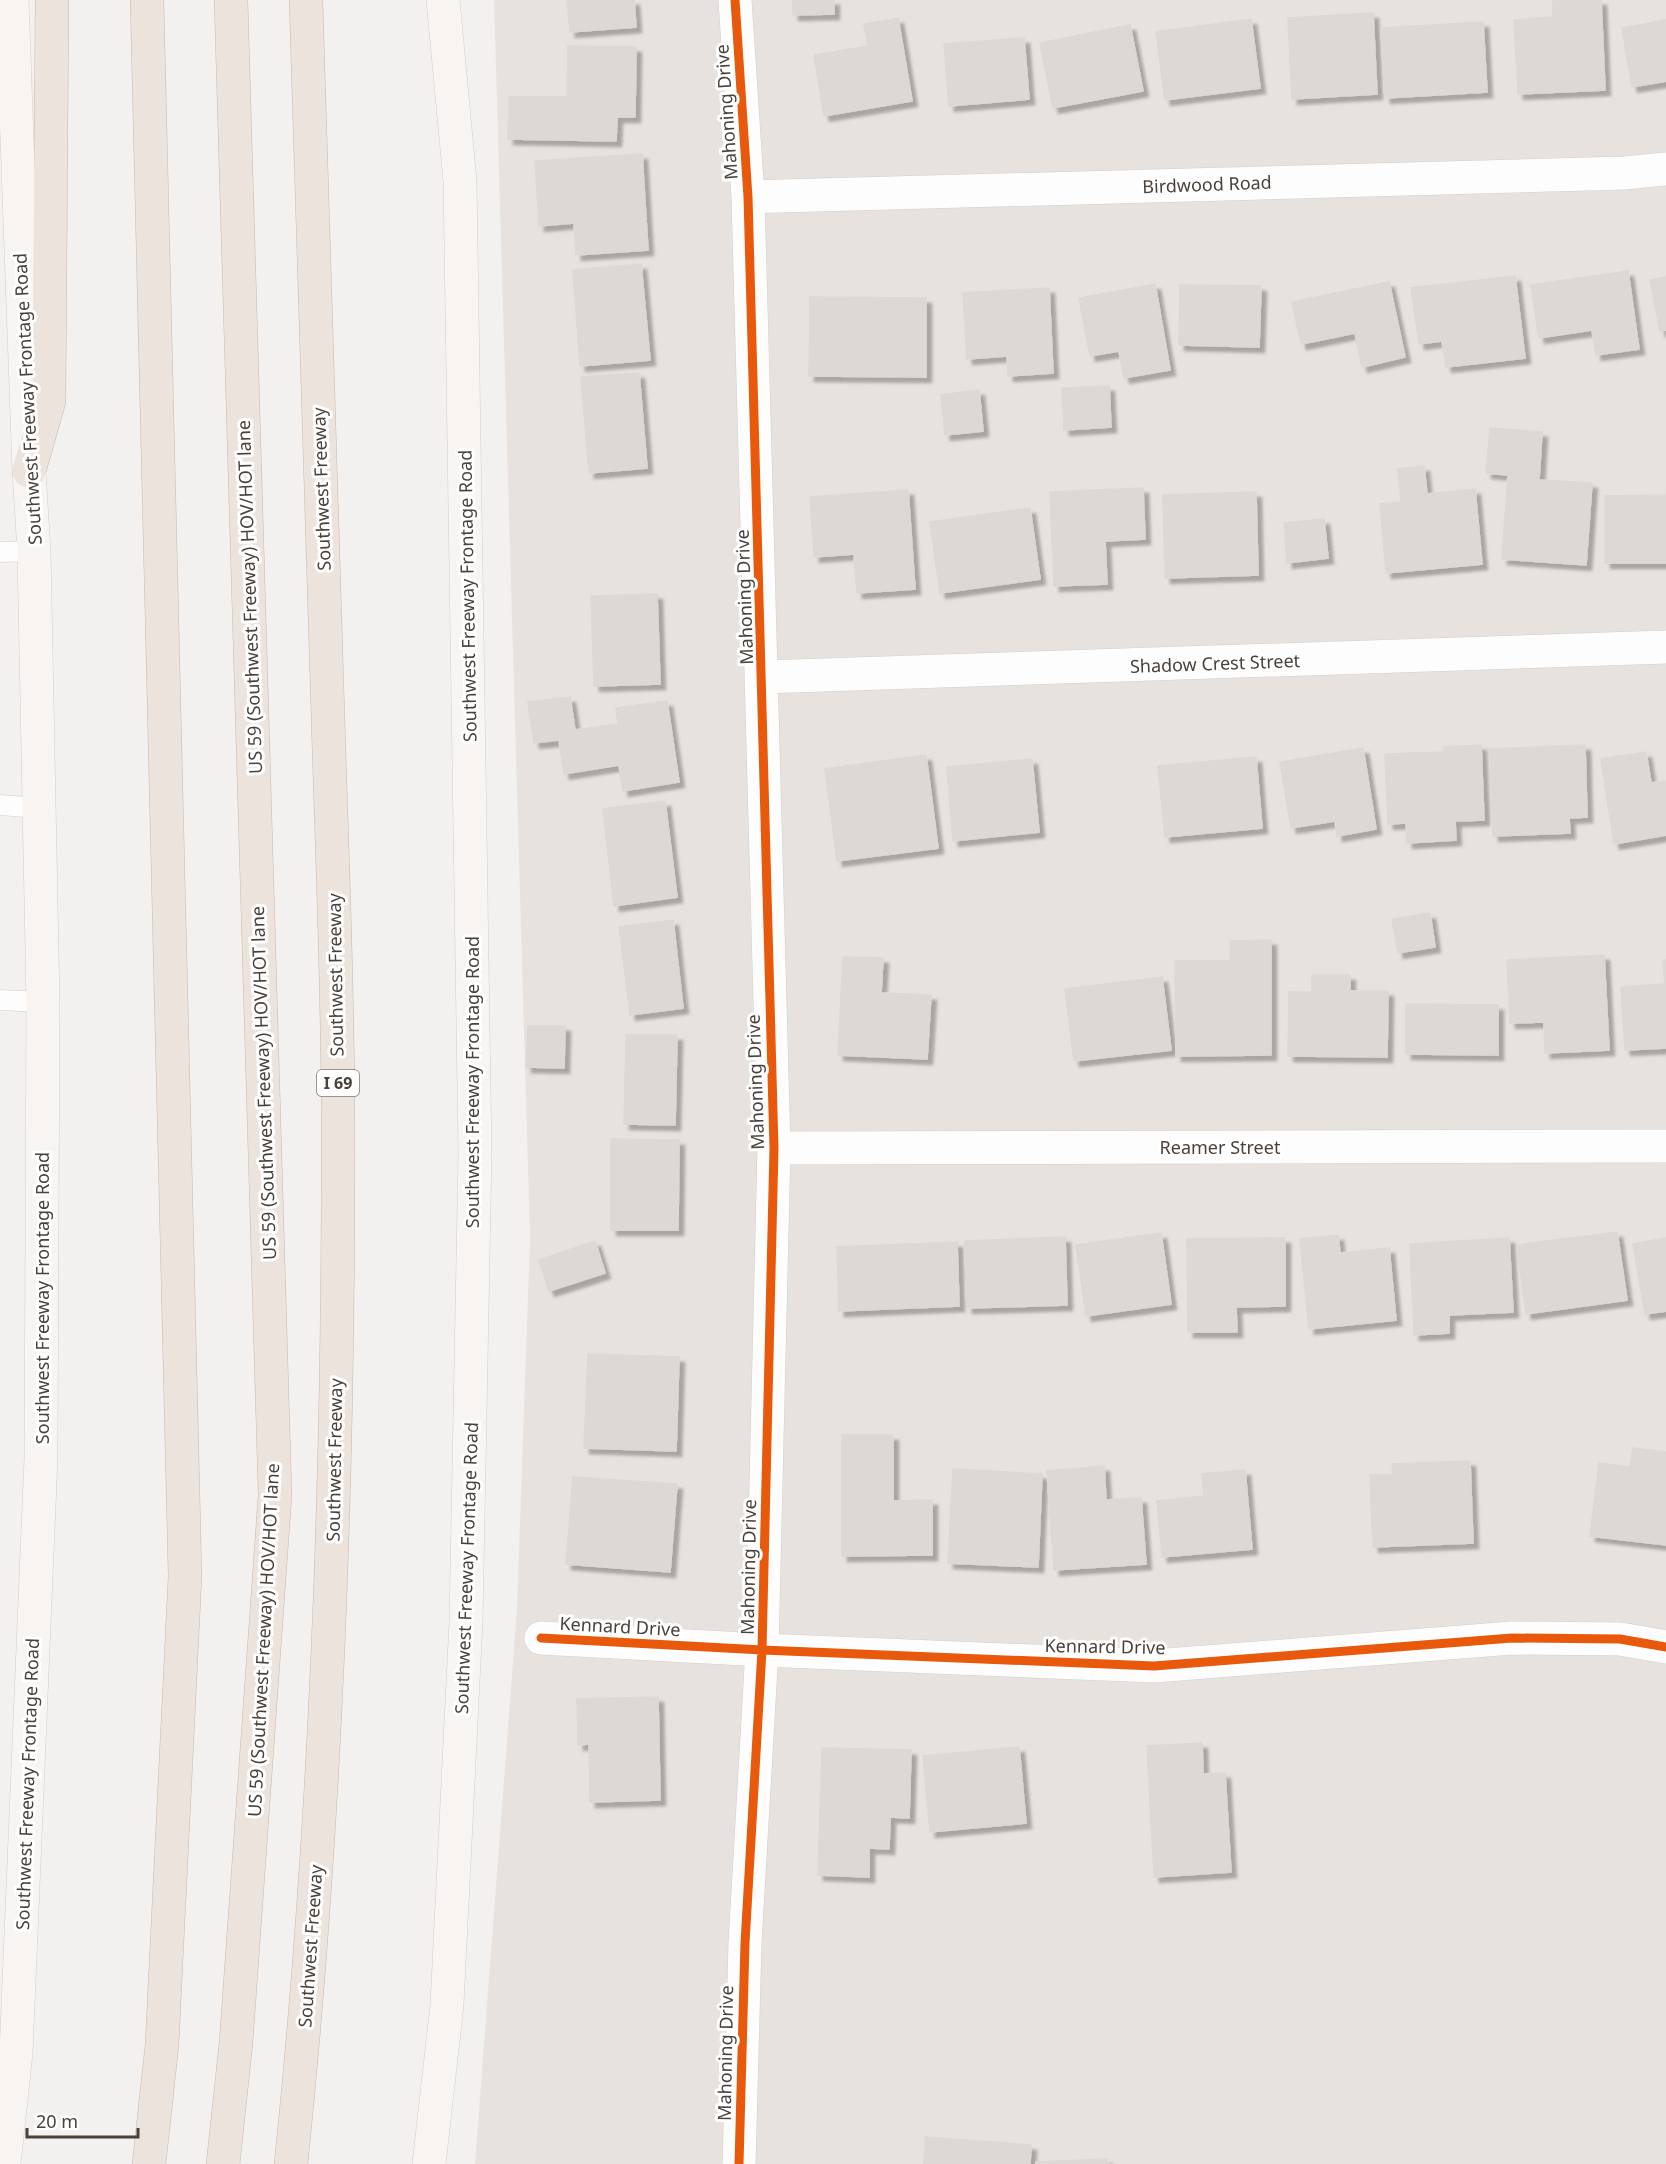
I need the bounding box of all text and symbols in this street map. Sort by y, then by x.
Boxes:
street label: Mahoning Drive [709,44,743,180]
street label: Birdwood Road [1142,170,1272,198]
street label: Southwest Freeway Frontage Road [7,252,47,546]
street label: Southwest Freeway [306,406,336,571]
street label: US 59 (Southwest Freeway) HOV/HOT lane [231,420,267,774]
street label: Southwest Freeway Frontage Road [452,450,482,742]
street label: Mahoning Drive [730,529,758,665]
street label: Shadow Crest Street [1130,648,1301,678]
street label: Southwest Freeway [322,892,348,1057]
street label: US 59 (Southwest Freeway) HOV/HOT lane [245,906,281,1260]
street label: Southwest Freeway Frontage Road [460,936,484,1228]
street label: Mahoning Drive [741,1014,769,1150]
road number: I 69 [317,1070,359,1096]
street label: Reamer Street [1160,1135,1281,1159]
street label: Southwest Freeway Frontage Road [30,1152,54,1444]
street label: Southwest Freeway [321,1377,347,1542]
street label: Southwest Freeway Frontage Road [449,1422,483,1714]
street label: US 59 (Southwest Freeway) HOV/HOT lane [242,1463,284,1817]
street label: Mahoning Drive [735,1499,761,1635]
street label: Kennard Drive [559,1611,681,1641]
street label: Kennard Drive [1044,1633,1166,1659]
street label: Southwest Freeway Frontage Road [10,1638,44,1930]
street label: Southwest Freeway [292,1863,328,2028]
street label: Mahoning Drive [712,1985,738,2121]
scale bar [27,2101,138,2139]
text: 20 m [36,2109,78,2133]

